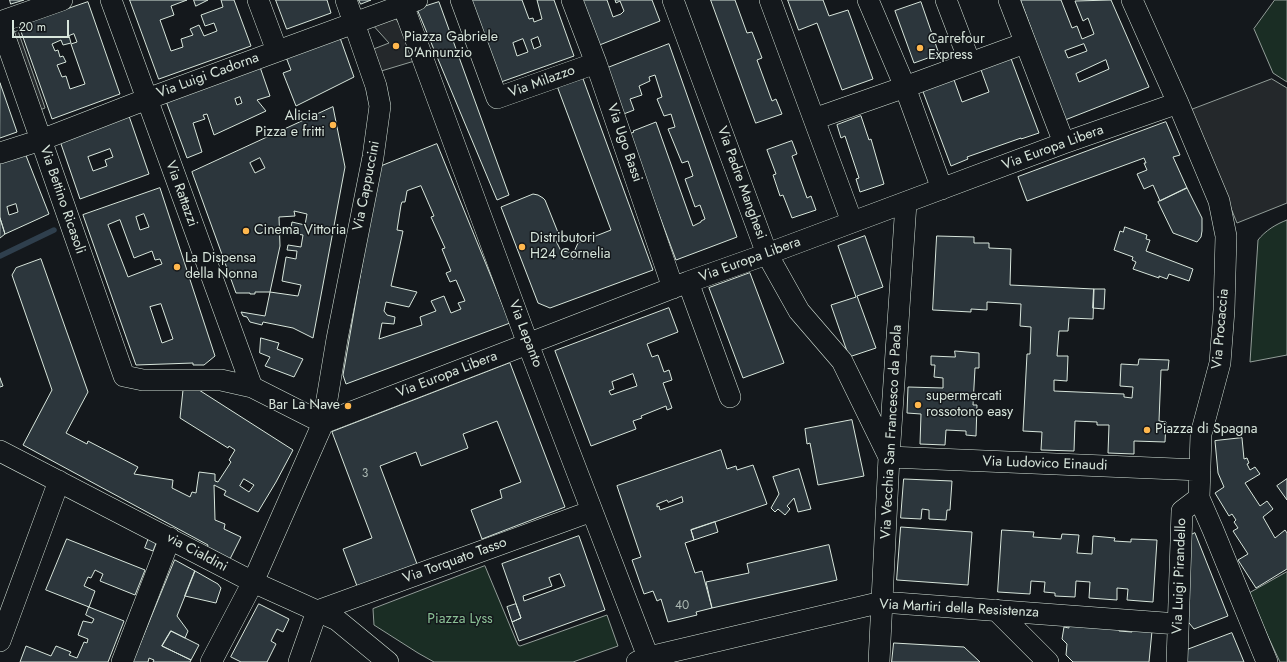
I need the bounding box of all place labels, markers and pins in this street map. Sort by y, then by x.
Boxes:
place label: Piazza Gabriele D'Annunzio [404,30,498,62]
place label: Carrefour Express [928,32,985,64]
marker: Piazza Gabriele D'Annunzio [391,41,401,51]
marker: Carrefour Express [915,43,925,53]
place label: Alicia - Pizza e fritti [255,109,325,142]
marker: Alicia - Pizza e fritti [328,120,338,130]
place label: Cinema Vittoria [254,223,346,239]
marker: Cinema Vittoria [241,226,251,236]
place label: Distributori H24 Cornelia [530,231,611,264]
marker: Distributori H24 Cornelia [517,242,527,252]
place label: La Dispensa della Nonna [185,251,257,284]
marker: La Dispensa della Nonna [172,262,182,272]
place label: supermercati rossotono easy [926,389,1013,422]
place label: Bar La Nave [269,398,340,414]
marker: supermercati rossotono easy [913,400,923,410]
marker: Bar La Nave [343,401,353,411]
place label: Piazza di Spagna [1155,422,1258,438]
marker: Piazza di Spagna [1142,425,1152,435]

